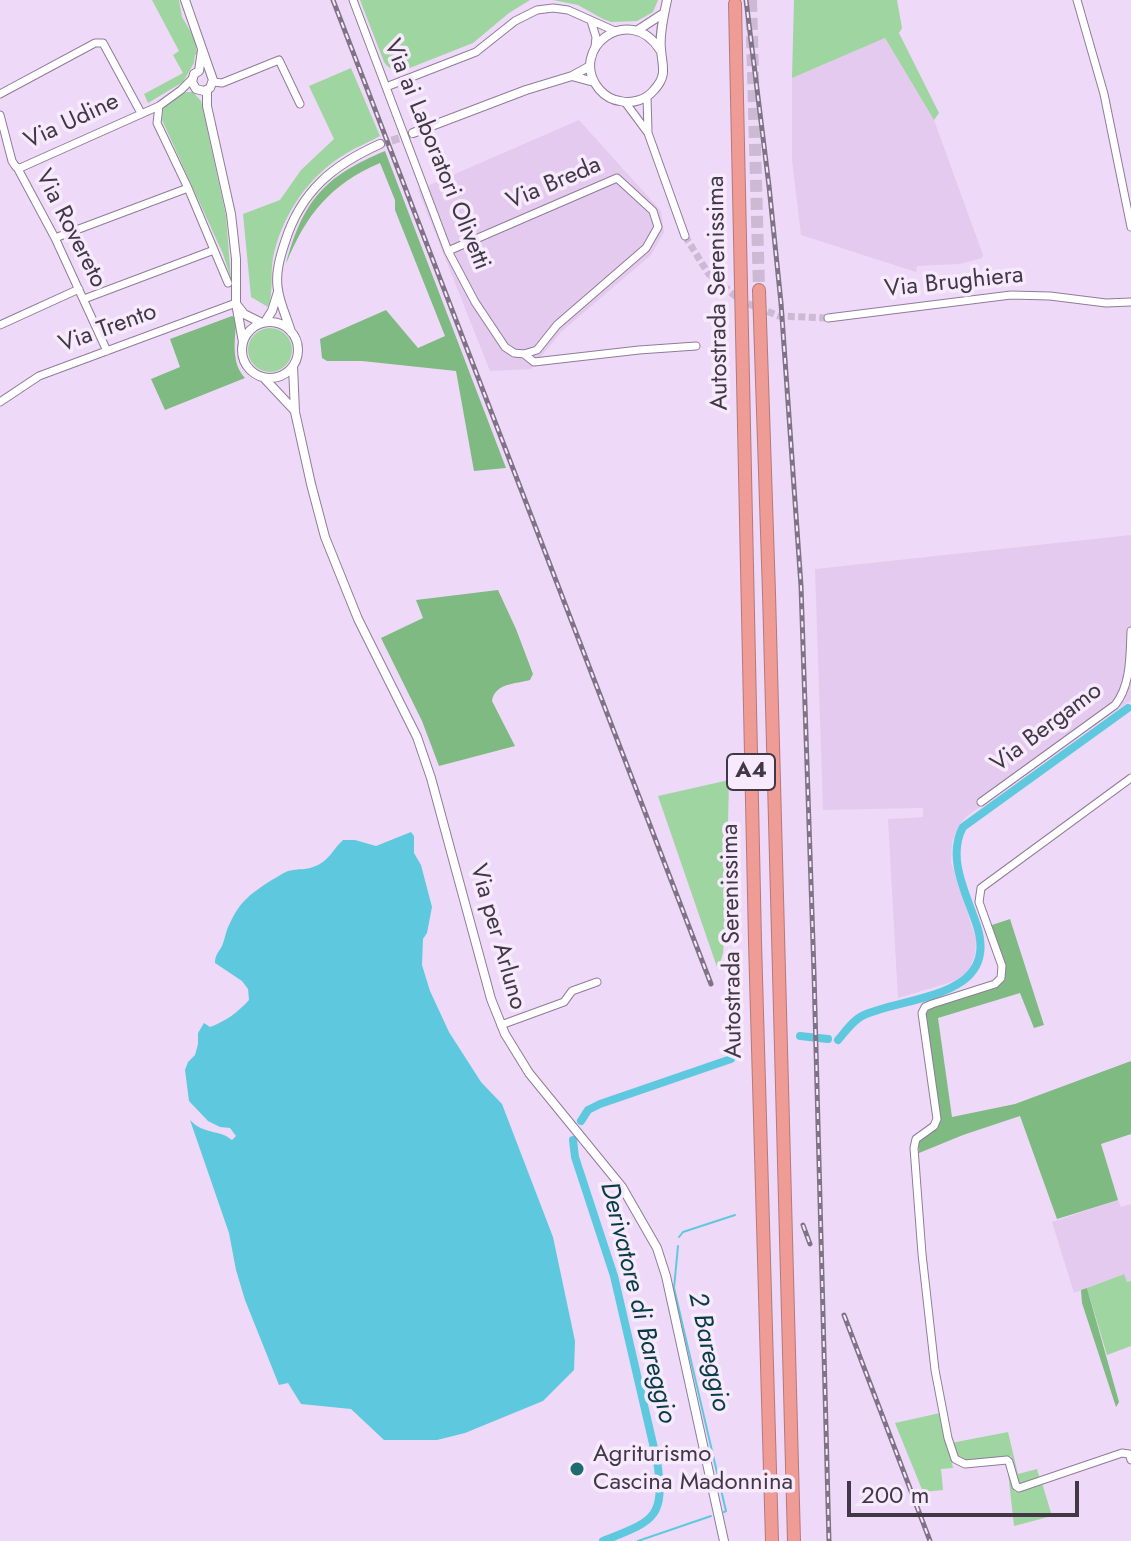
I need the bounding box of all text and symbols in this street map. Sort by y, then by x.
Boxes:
street label: Via ai Laboratori Olivetti [377,35,495,275]
street label: Via Udine [20,88,124,156]
street label: Via Breda [502,151,606,217]
street label: Via Rovereto [28,165,112,293]
street label: Autostrada Serenissima [703,175,735,411]
street label: Via Brughiera [883,261,1025,305]
street label: Via Trento [55,298,161,360]
street label: Via Bergamo [986,677,1108,779]
road number: A4 [727,754,775,790]
street label: Autostrada Serenissima [717,823,749,1059]
street label: Via per Arluno [462,861,532,1013]
water label: Derivatore di Bareggio [592,1179,682,1427]
water label: 2 Bareggio [680,1290,736,1414]
place label: Agriturismo Cascina Madonnina [593,1441,793,1497]
marker: Agriturismo Cascina Madonnina [568,1460,586,1478]
scale bar [851,1465,1083,1515]
text: 200 m [861,1477,929,1512]

